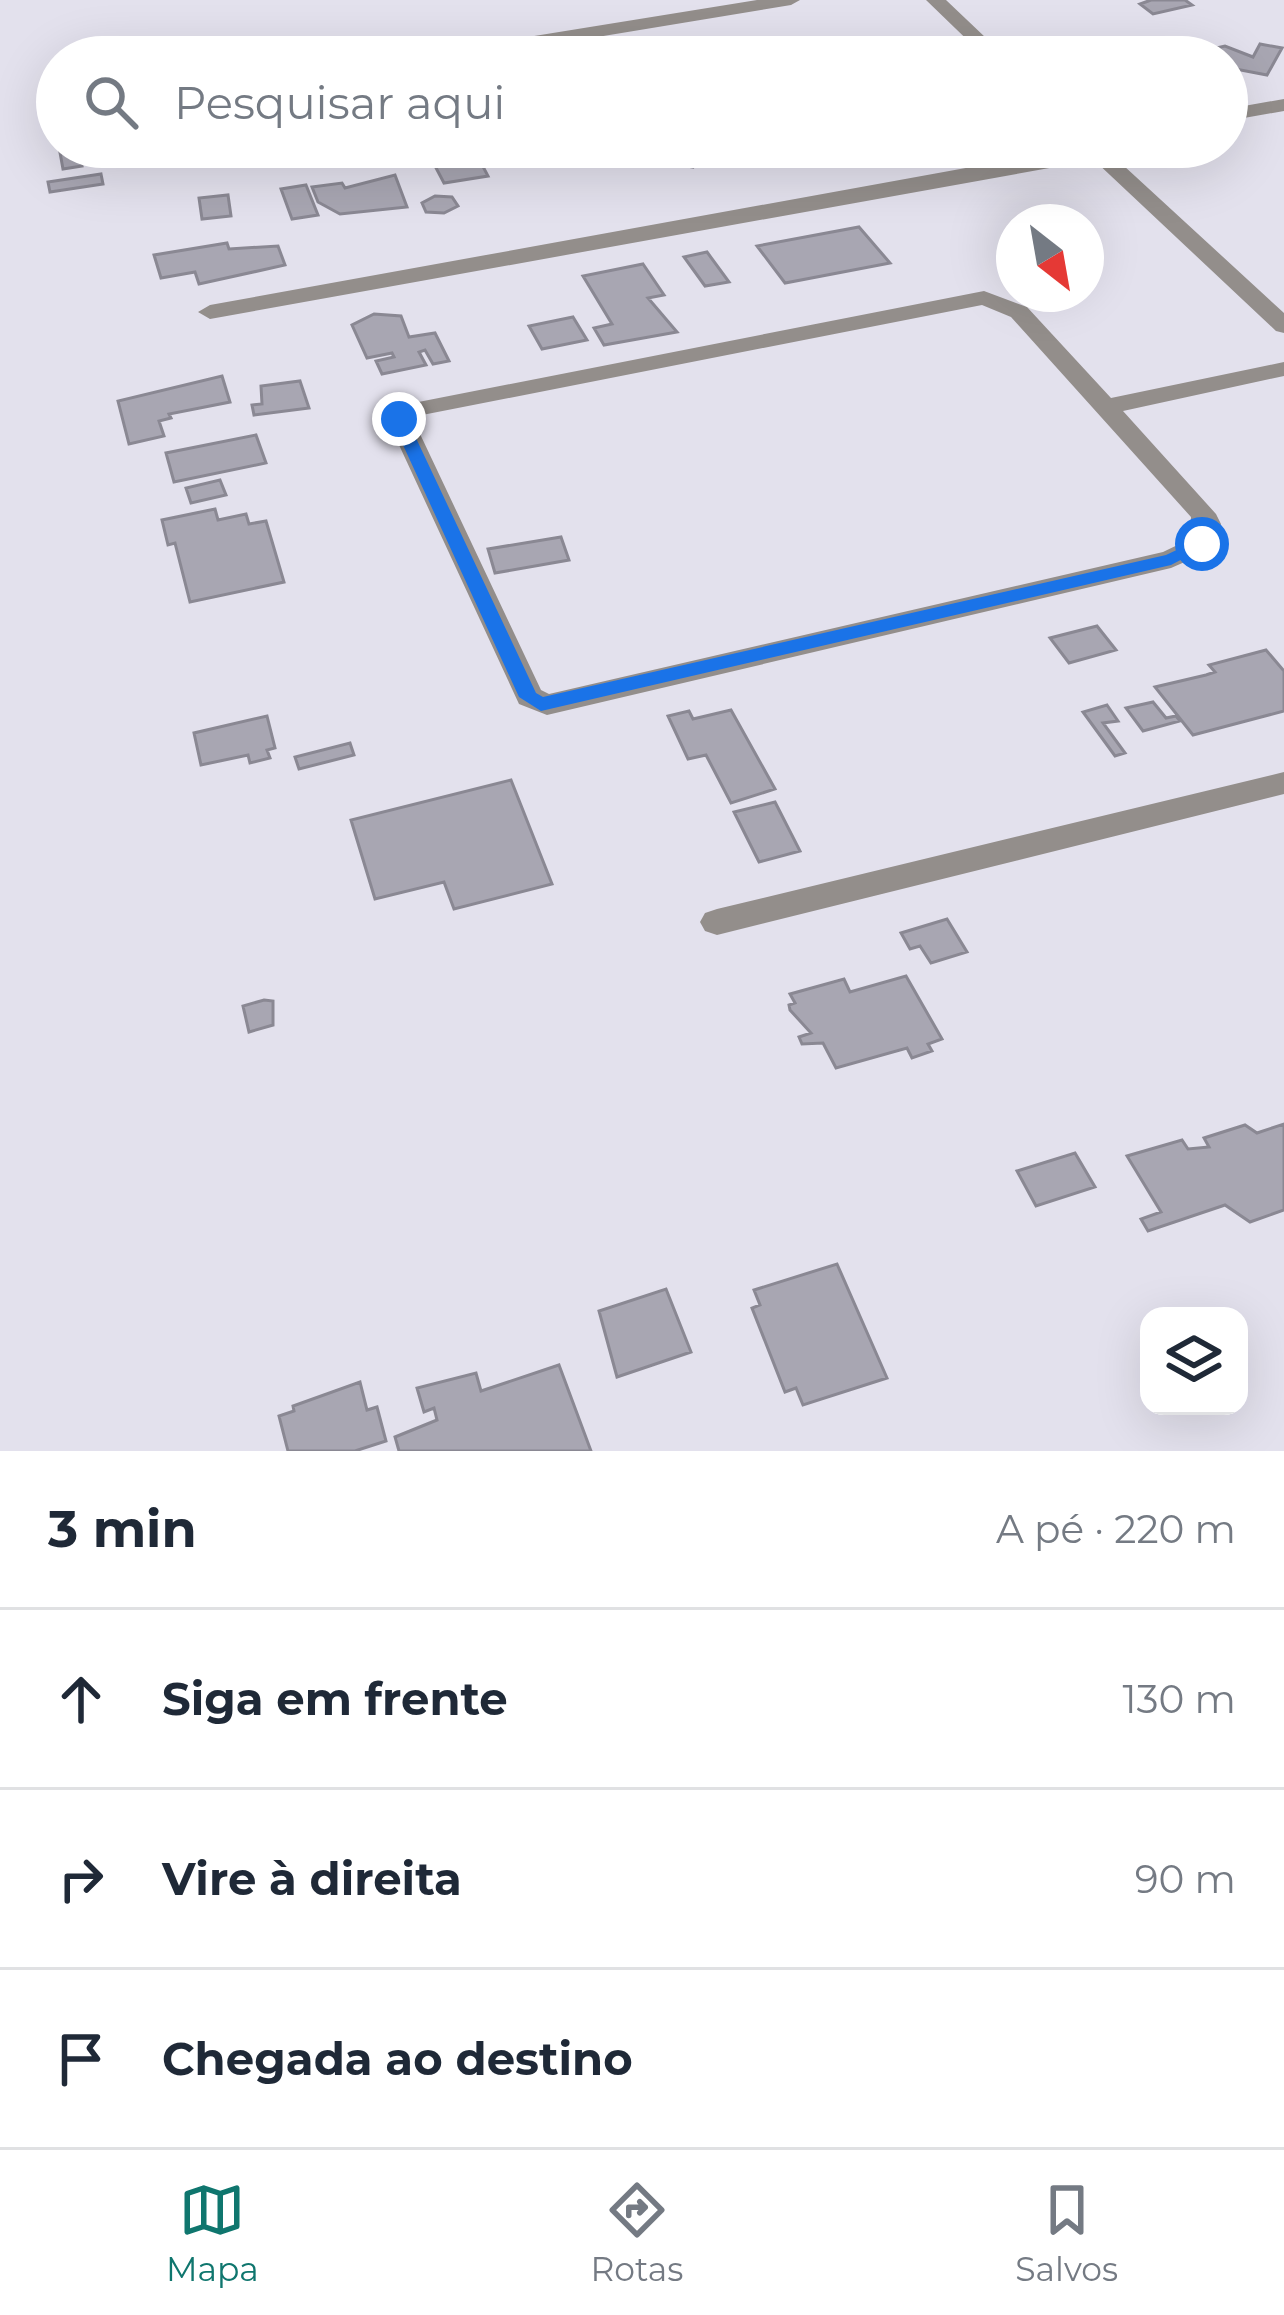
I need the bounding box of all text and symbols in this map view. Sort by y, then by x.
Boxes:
search box [36,36,1248,168]
icon: search [78,69,144,135]
text: Pesquisar aqui [174,75,505,130]
north arrow [996,204,1104,312]
route end [372,392,426,446]
route start [1175,517,1229,571]
map controls [1140,1307,1248,1415]
button: layers [1140,1307,1248,1415]
text: 3 min [48,1498,197,1560]
text: A pé · 220 m [996,1505,1236,1553]
icon: ahead [48,1666,114,1732]
text: Siga em frente [162,1671,508,1726]
text: 130 m [1123,1675,1236,1723]
icon: right [48,1846,114,1912]
text: Vire à direita [162,1851,462,1906]
text: 90 m [1135,1855,1236,1903]
icon: arrive [48,2026,114,2092]
text: Chegada ao destino [162,2031,633,2086]
tab: Mapa [166,2177,259,2289]
tab: Rotas [591,2177,683,2289]
tab: Salvos [1015,2177,1118,2289]

